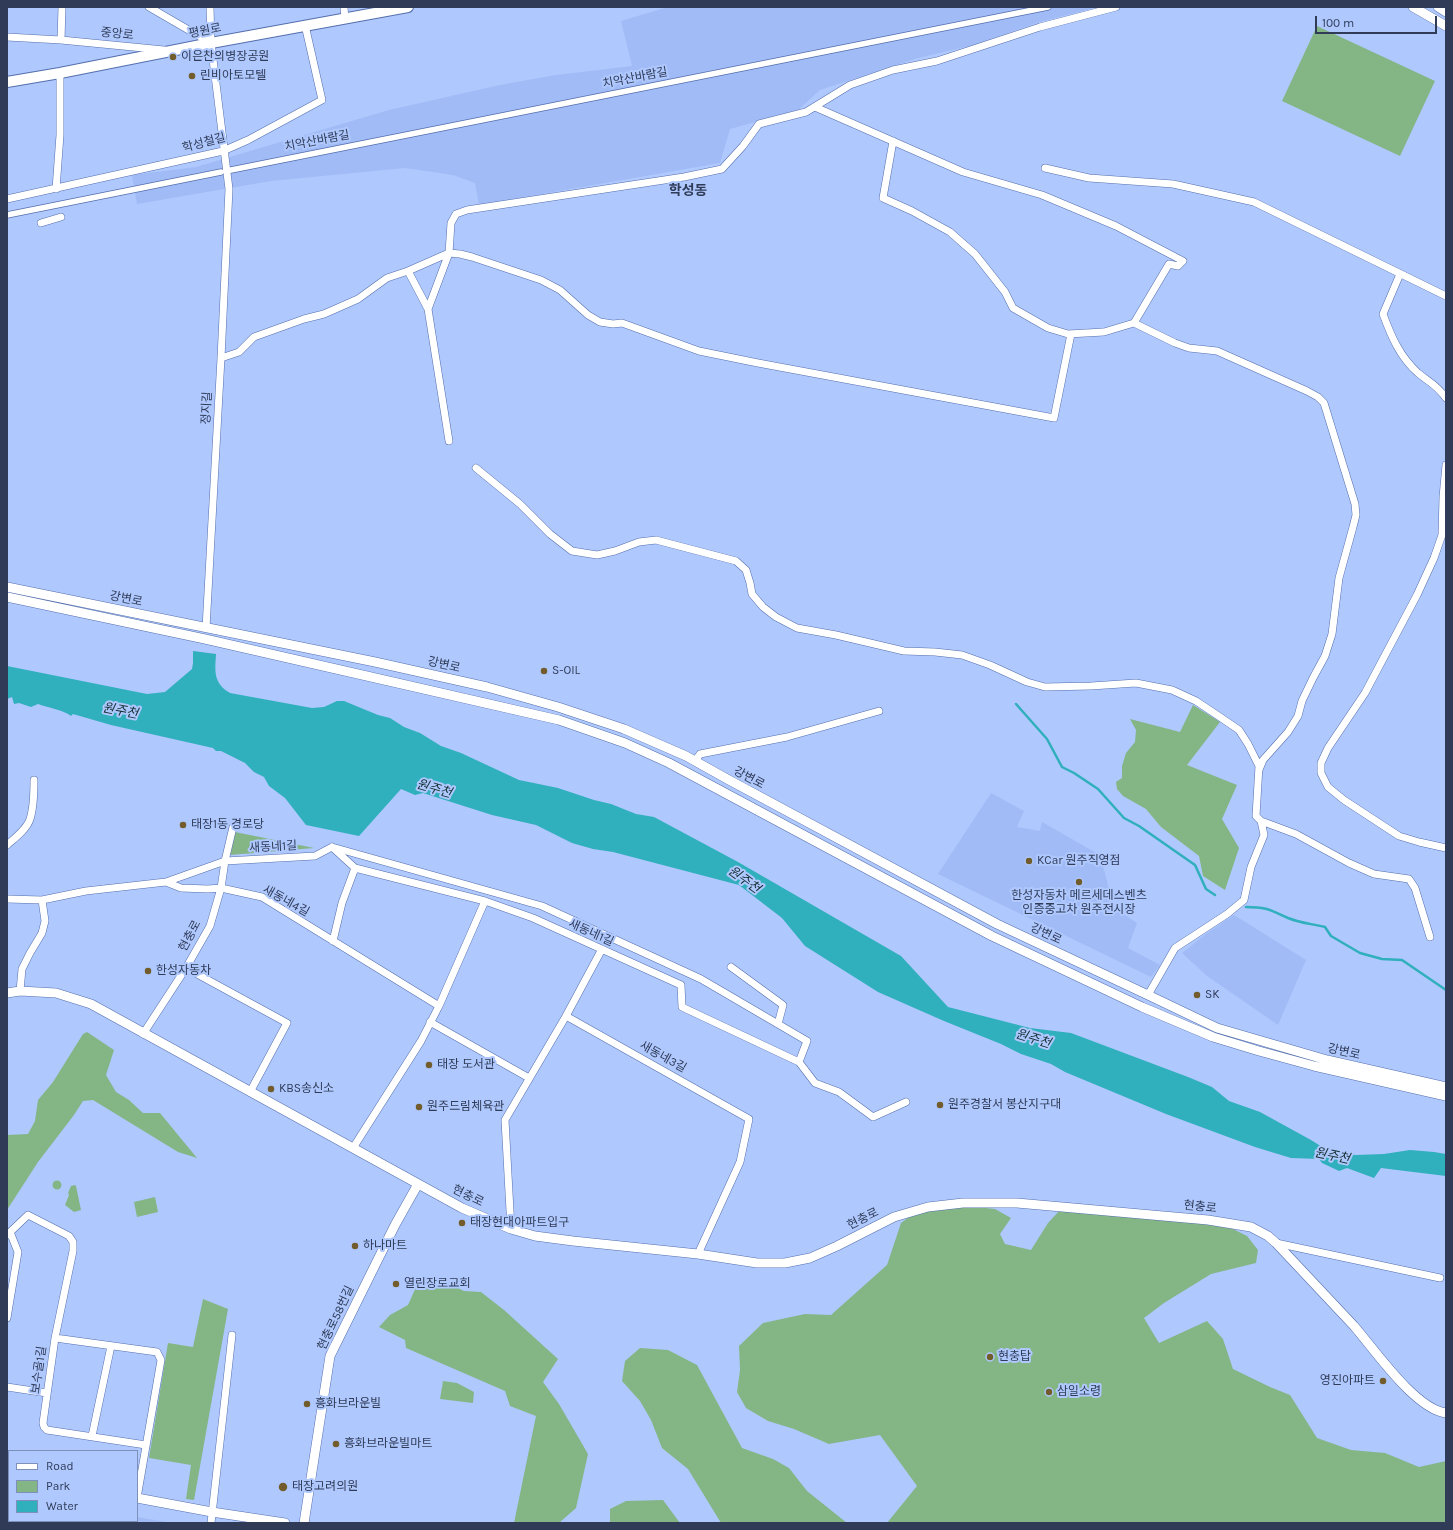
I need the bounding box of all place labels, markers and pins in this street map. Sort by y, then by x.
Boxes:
place label: 이은찬의병장공원 [181,50,269,64]
marker: 이은찬의병장공원 [168,52,178,62]
place label: 린비아토모텔 [200,69,266,83]
marker: 린비아토모텔 [187,71,197,81]
place label: S-OIL [552,664,580,678]
marker: S-OIL [539,666,549,676]
place label: 태장1동 경로당 [191,818,264,832]
marker: 태장1동 경로당 [178,820,188,830]
place label: KCar 원주직영점 [1037,854,1121,868]
marker: KCar 원주직영점 [1024,856,1034,866]
marker: 한성자동차 메르세데스벤츠 인증중고차 원주전시장 [1074,877,1084,887]
place label: 한성자동차 메르세데스벤츠 인증중고차 원주전시장 [1011,889,1147,917]
place label: 한성자동차 [156,964,211,978]
marker: 한성자동차 [143,966,153,976]
place label: SK [1205,988,1220,1002]
marker: SK [1192,990,1202,1000]
place label: 태장 도서관 [437,1058,495,1072]
marker: 태장 도서관 [424,1060,434,1070]
place label: KBS송신소 [279,1082,334,1096]
marker: KBS송신소 [266,1084,276,1094]
place label: 원주경찰서 봉산지구대 [948,1098,1061,1112]
place label: 원주드림체육관 [427,1100,504,1114]
marker: 원주경찰서 봉산지구대 [935,1100,945,1110]
marker: 원주드림체육관 [414,1102,424,1112]
place label: 태장현대아파트입구 [470,1216,569,1230]
marker: 태장현대아파트입구 [457,1218,467,1228]
place label: 하나마트 [363,1239,407,1253]
marker: 하나마트 [350,1241,360,1251]
place label: 열린장로교회 [404,1277,470,1291]
marker: 열린장로교회 [391,1279,401,1289]
place label: 현충탑 [998,1350,1031,1364]
marker: 현충탑 [985,1352,995,1362]
place label: 영진아파트 [1320,1374,1375,1388]
marker: 영진아파트 [1378,1376,1388,1386]
place label: 삼일소령 [1057,1385,1101,1399]
marker: 삼일소령 [1044,1387,1054,1397]
place label: 흥화브라운빌 [315,1397,381,1411]
marker: 흥화브라운빌 [302,1399,312,1409]
place label: 흥화브라운빌마트 [344,1437,432,1451]
marker: 흥화브라운빌마트 [331,1439,341,1449]
place label: 태장고려의원 [292,1480,358,1494]
marker: 태장고려의원 [277,1481,289,1493]

